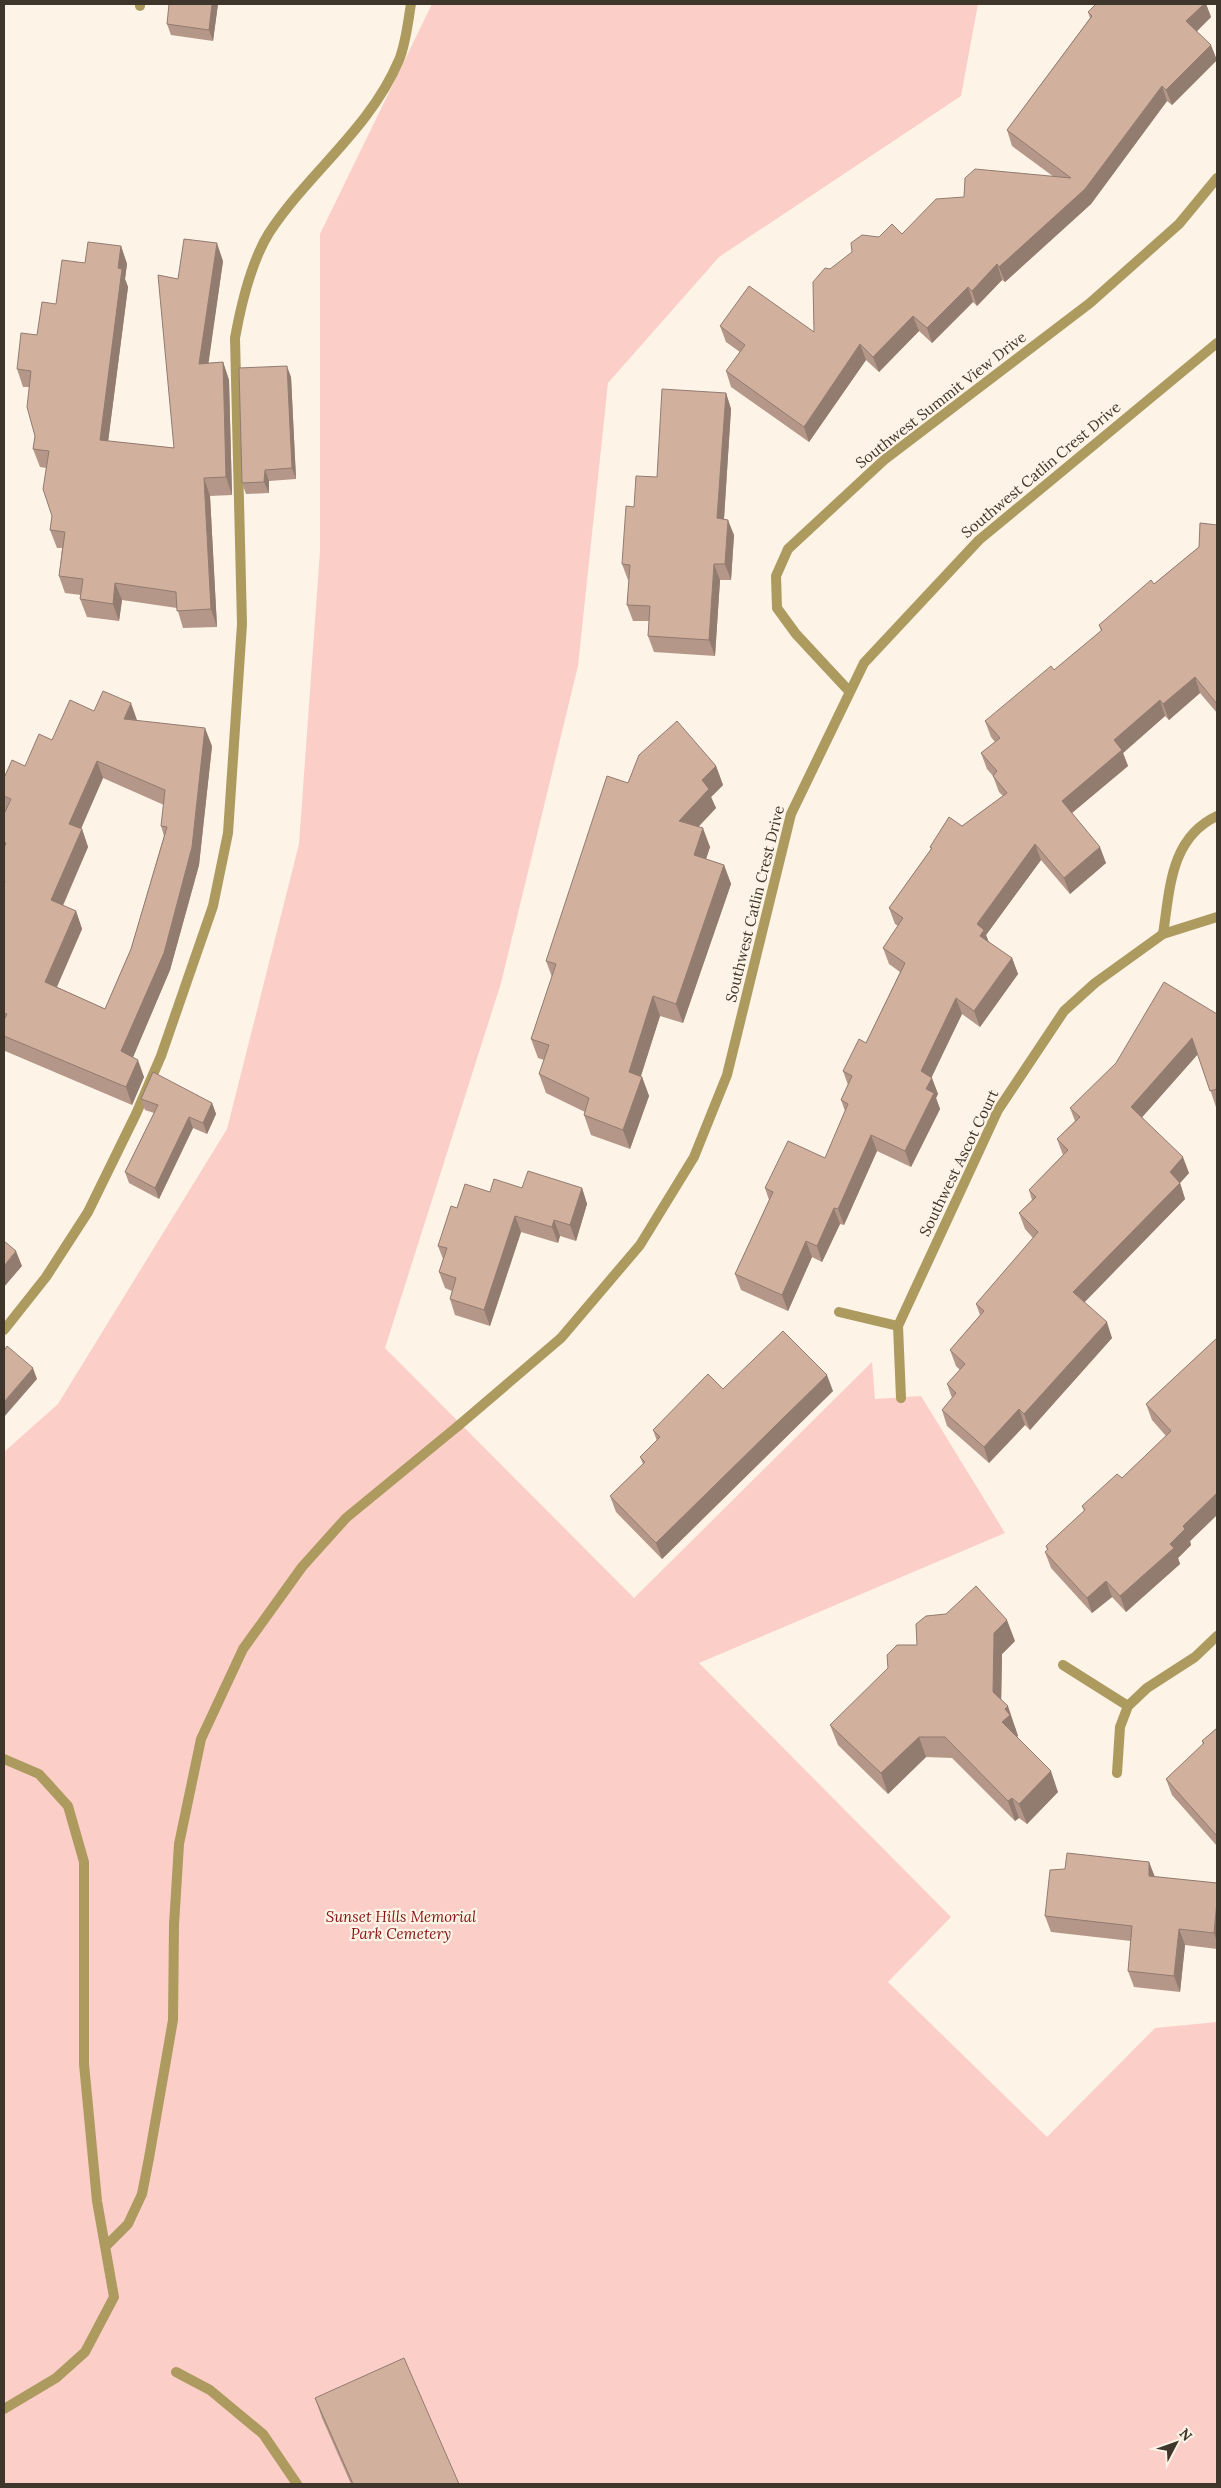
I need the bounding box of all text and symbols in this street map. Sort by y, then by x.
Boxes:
street label: Southwest Summit View Drive [852,327,1030,472]
street label: Southwest Catlin Crest Drive [957,397,1124,542]
street label: Southwest Catlin Crest Drive [721,804,788,1004]
street label: Southwest Ascot Court [915,1086,1002,1239]
park label: Sunset Hills Memorial Park Cemetery [326,1907,477,1943]
north arrow [1151,2418,1201,2468]
text: N [1175,2424,1196,2445]

